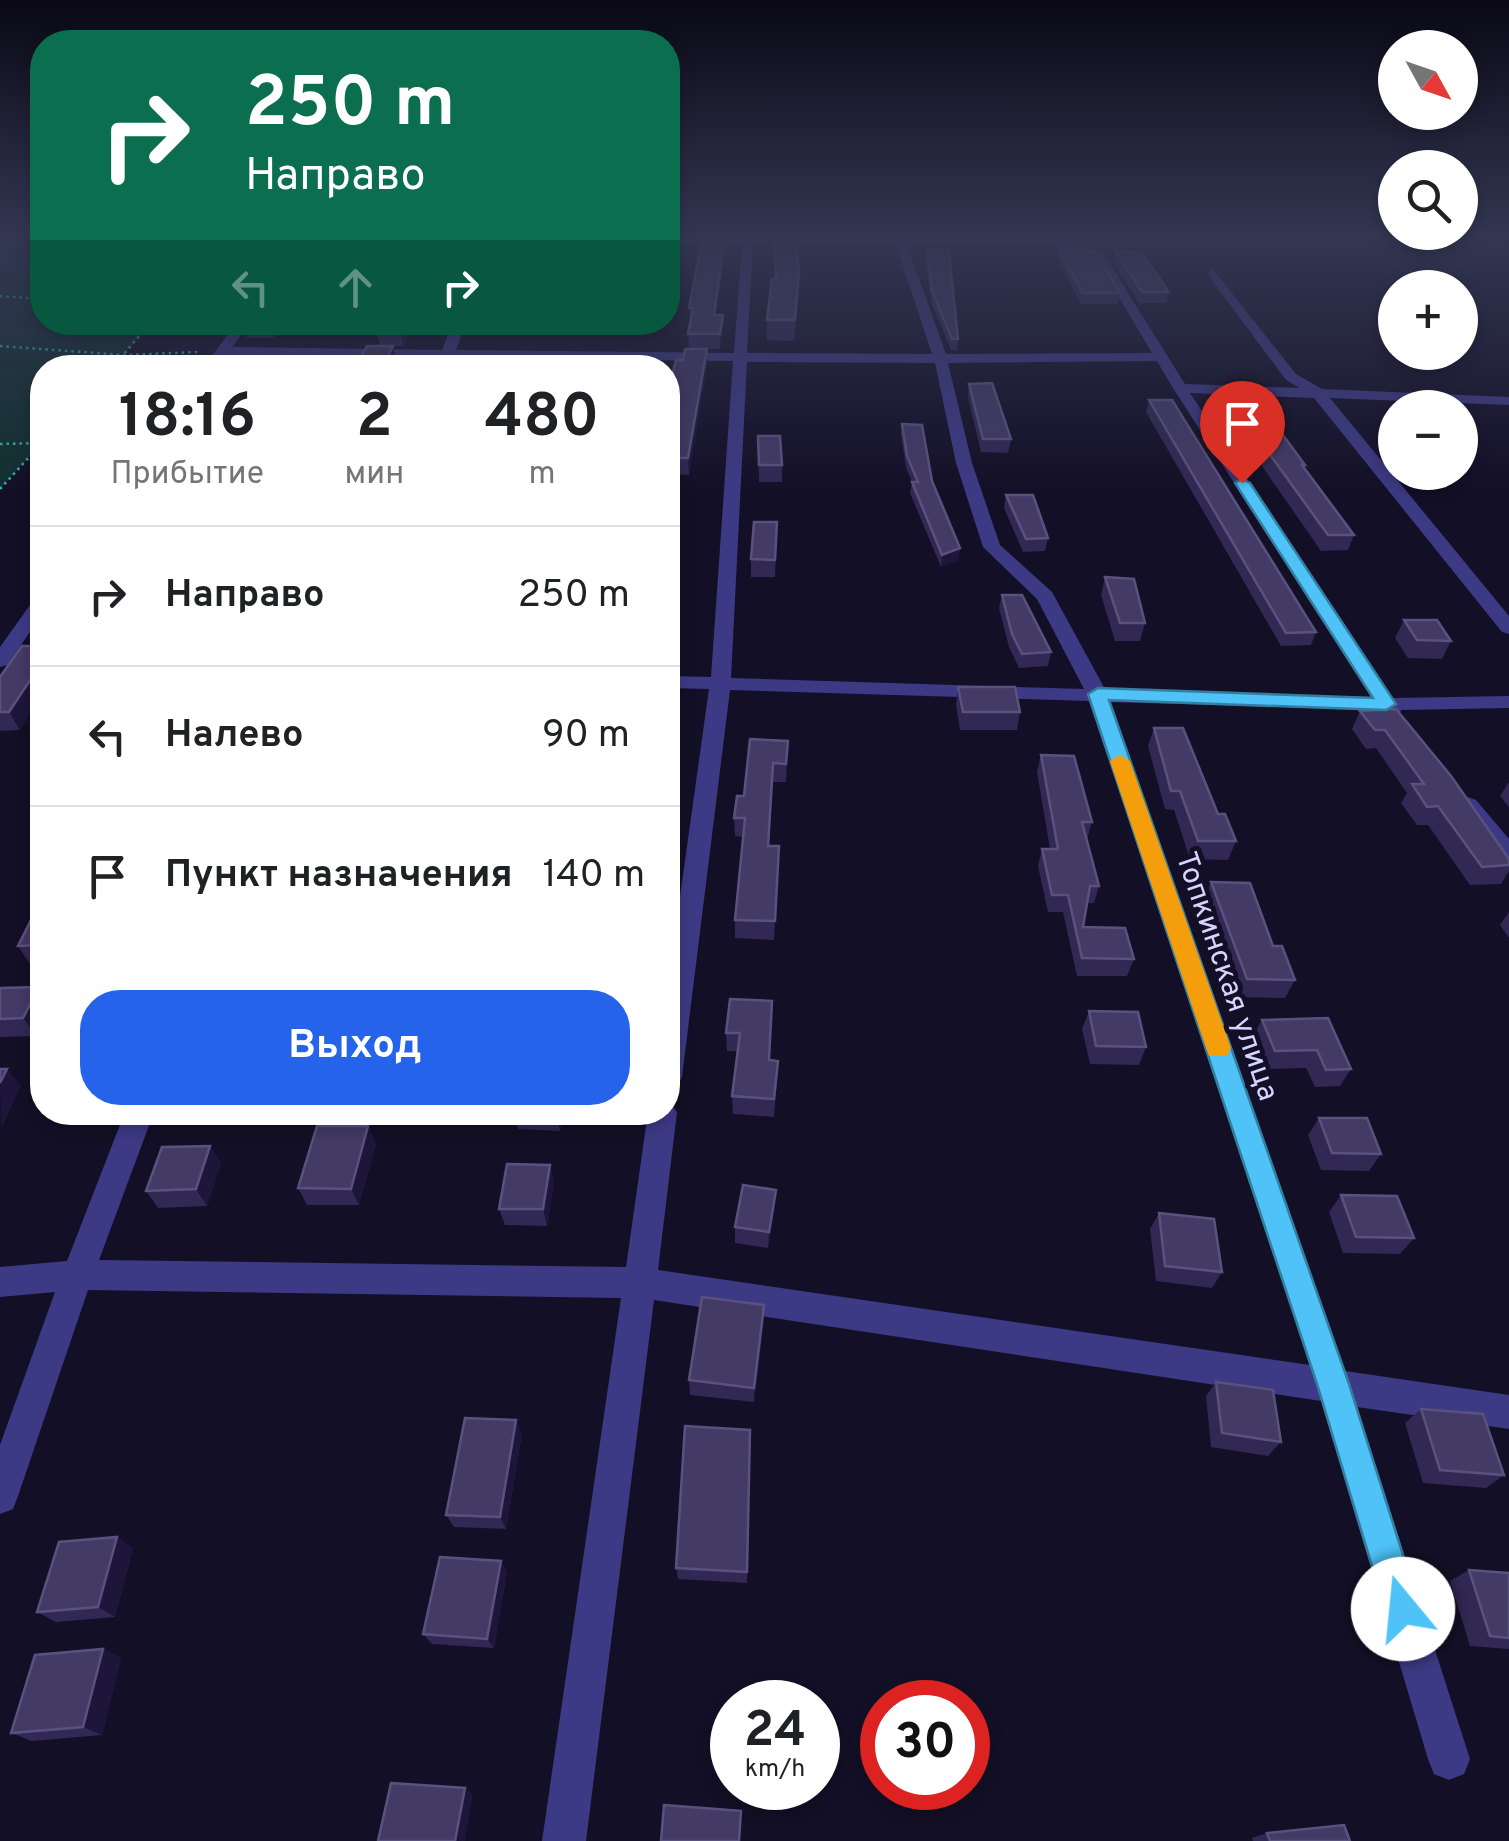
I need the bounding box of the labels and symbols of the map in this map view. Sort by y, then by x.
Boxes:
north arrow [1378,30,1478,130]
pin [1200,381,1285,484]
street label: Топкинская улица [1166,848,1286,1106]
position arrow [1351,1557,1455,1661]
speed limit sign: 30 [860,1680,990,1810]

